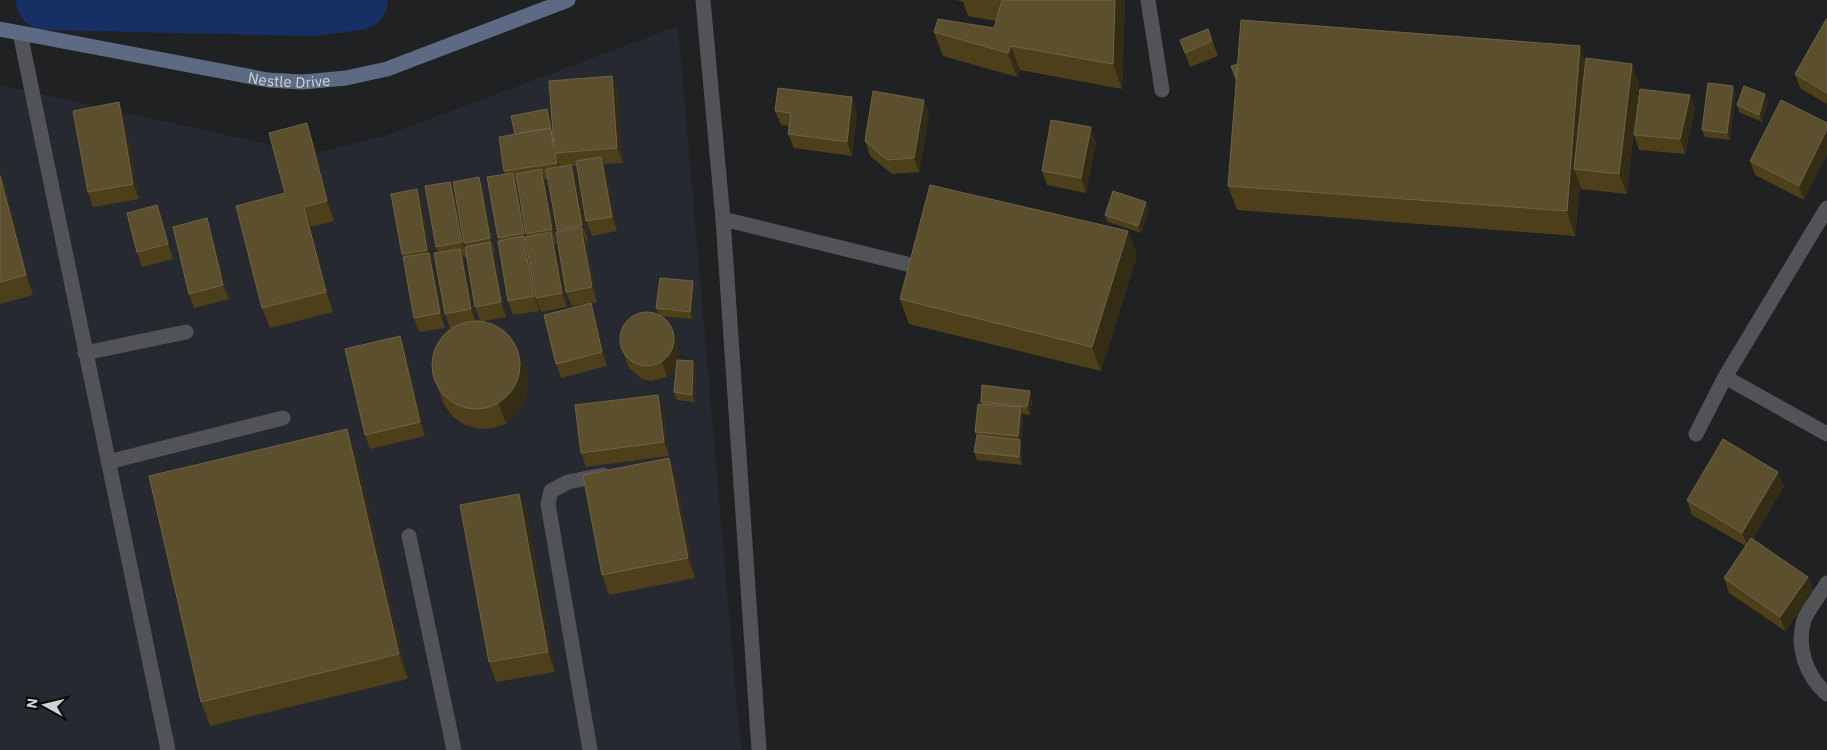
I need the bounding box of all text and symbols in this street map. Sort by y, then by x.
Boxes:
street label: Nestle Drive [247,67,331,92]
north arrow [20,680,70,730]
text: N [23,697,42,709]

